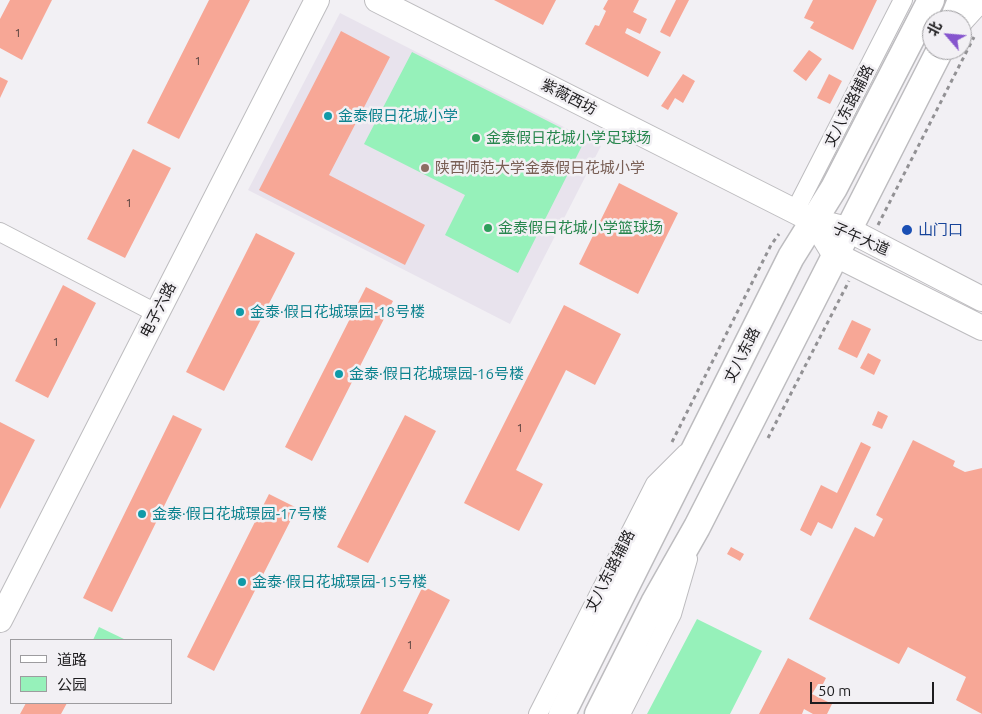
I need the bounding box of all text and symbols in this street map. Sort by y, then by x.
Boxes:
north arrow [922,10,972,60]
text: 北 [924,19,945,39]
house number: 1 [15,26,21,40]
house number: 1 [195,54,201,68]
street label: 丈八东路辅路 [821,62,877,150]
street label: 紫薇西坊 [538,75,600,119]
place label: 金泰假日花城小学 [338,107,458,125]
marker: 金泰假日花城小学 [322,110,334,122]
place label: 金泰假日花城小学足球场 [486,129,651,147]
marker: 金泰假日花城小学足球场 [470,132,482,144]
place label: 陕西师范大学金泰假日花城小学 [435,159,645,177]
marker: 陕西师范大学金泰假日花城小学 [419,162,431,174]
house number: 1 [126,196,132,210]
place label: 金泰假日花城小学篮球场 [498,219,663,237]
street label: 子午大道 [830,219,892,259]
place label: 山门口 [918,221,963,239]
marker: 金泰假日花城小学篮球场 [482,222,494,234]
marker: 山门口 [900,223,914,237]
street label: 电子六路 [136,279,180,341]
place label: 金泰·假日花城璟园-18号楼 [250,303,425,321]
marker: 金泰·假日花城璟园-18号楼 [234,306,246,318]
street label: 丈八东路 [720,324,764,386]
house number: 1 [53,335,59,349]
place label: 金泰·假日花城璟园-16号楼 [349,365,524,383]
marker: 金泰·假日花城璟园-16号楼 [333,368,345,380]
house number: 1 [517,421,523,435]
place label: 金泰·假日花城璟园-17号楼 [152,505,327,523]
marker: 金泰·假日花城璟园-17号楼 [136,508,148,520]
street label: 丈八东路辅路 [582,527,638,615]
place label: 金泰·假日花城璟园-15号楼 [252,573,427,591]
marker: 金泰·假日花城璟园-15号楼 [236,576,248,588]
house number: 1 [407,638,413,652]
legend [10,639,172,704]
text: 道路 [57,651,87,668]
scale bar [812,672,936,704]
text: 公园 [57,676,87,693]
text: 50 m [818,682,851,699]

